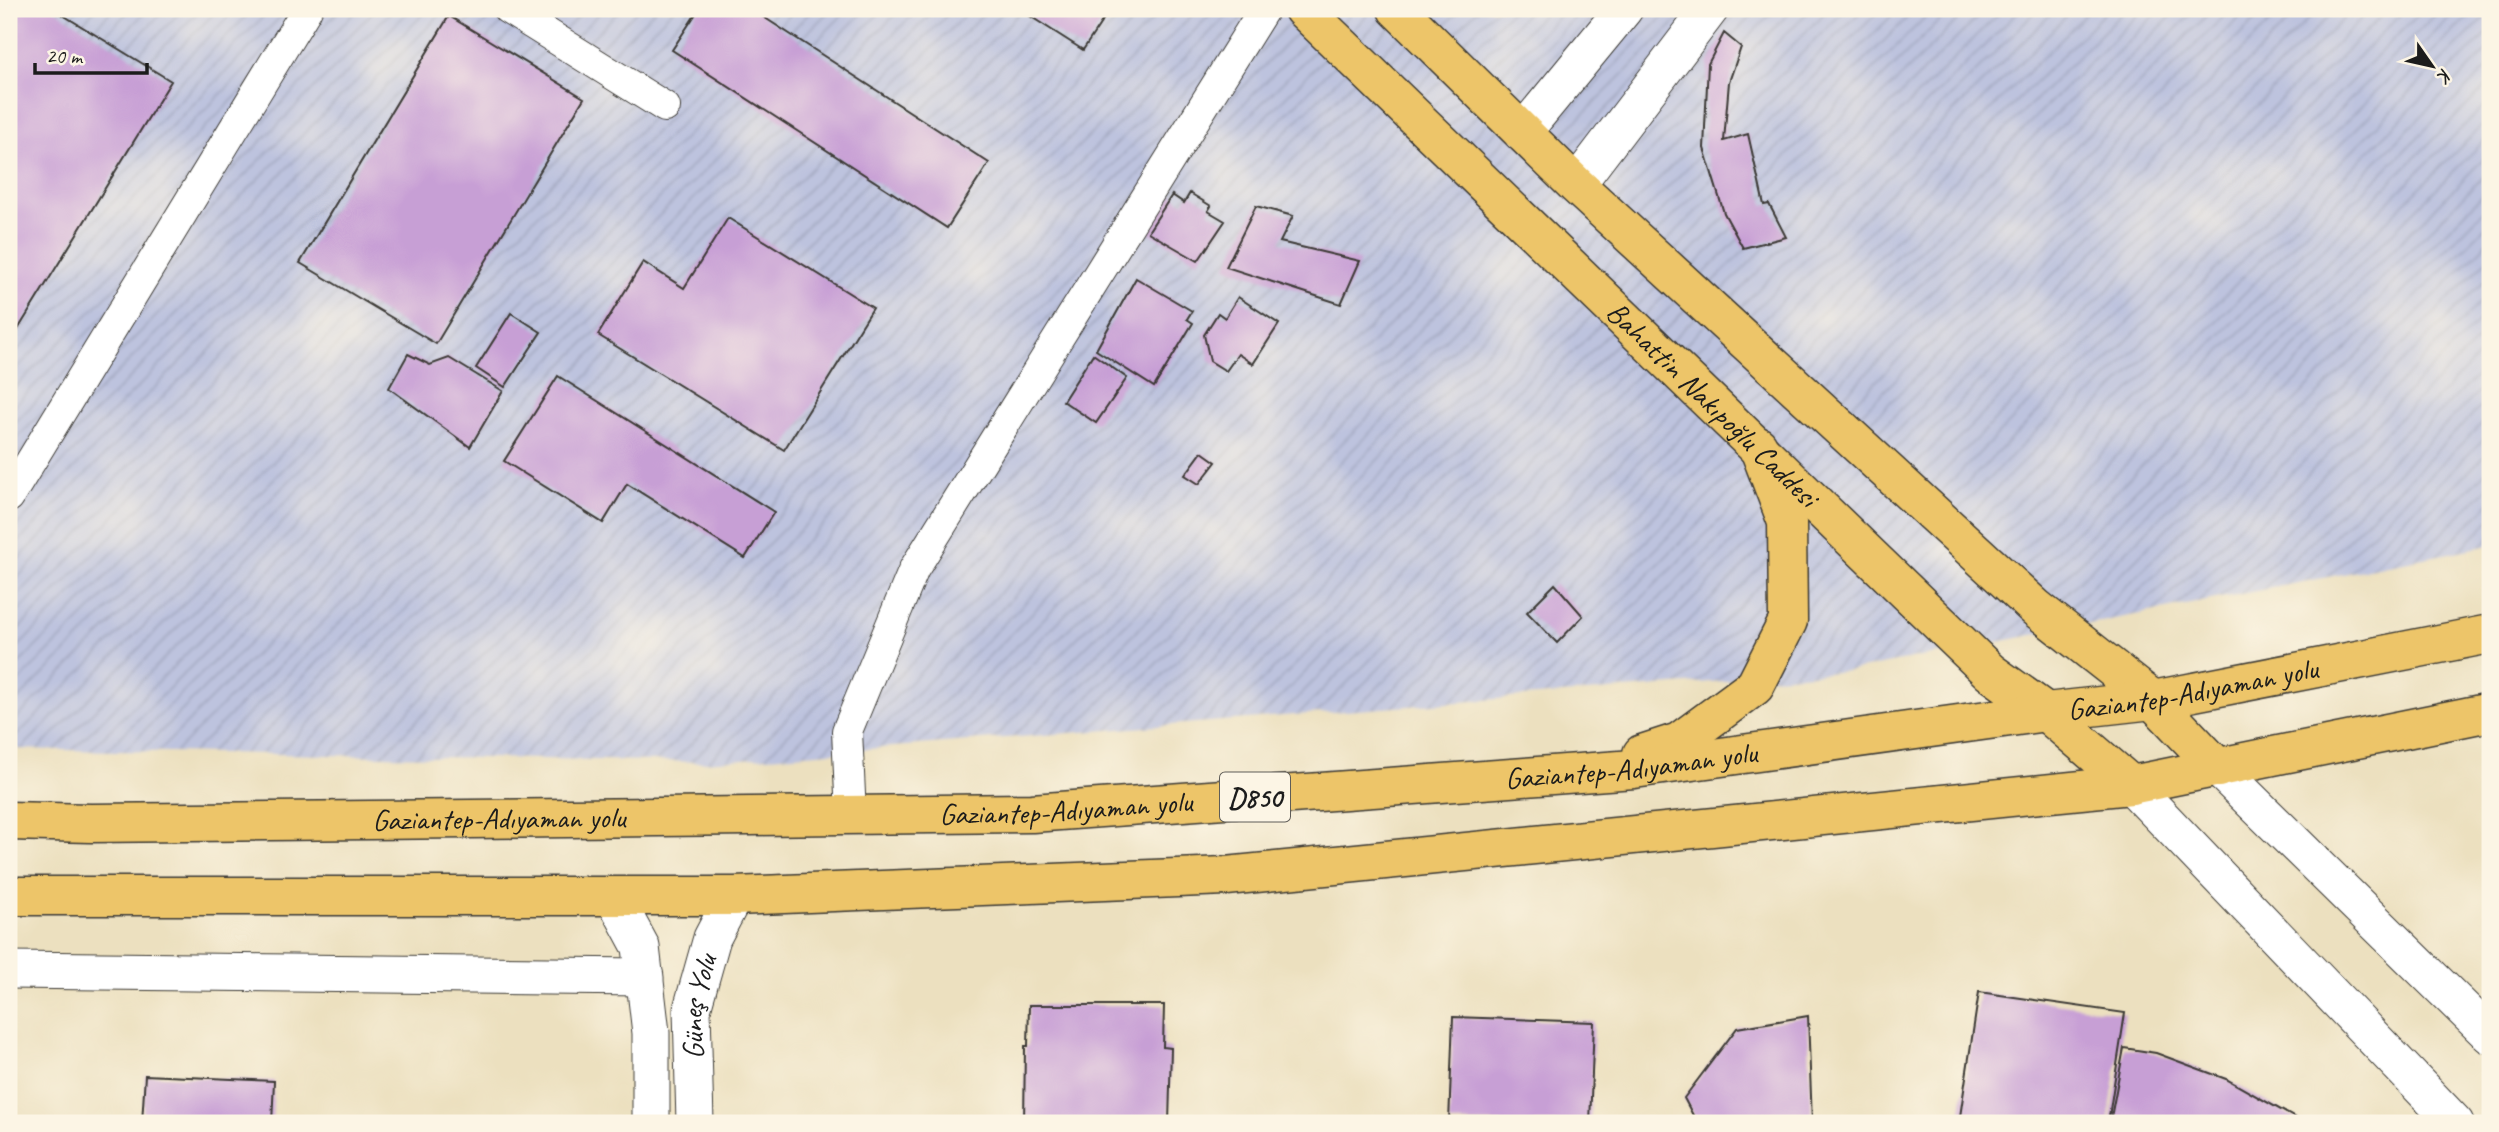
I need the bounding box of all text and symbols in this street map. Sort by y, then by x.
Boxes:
scale bar [35,32,147,76]
north arrow [2398,32,2468,102]
text: 20 m [46,43,84,69]
text: K [2430,64,2458,89]
street label: Bahattin Nakıpoğlu Caddesi [1598,293,1829,517]
street label: Gaziantep-Adıyaman yolu [2066,649,2323,728]
street label: Gaziantep-Adıyaman yolu [1504,733,1761,797]
road number: D850 [1220,772,1290,822]
street label: Gaziantep-Adıyaman yolu [939,782,1195,833]
street label: Gaziantep-Adıyaman yolu [372,798,628,839]
street label: Güneş Yolu [673,948,726,1060]

